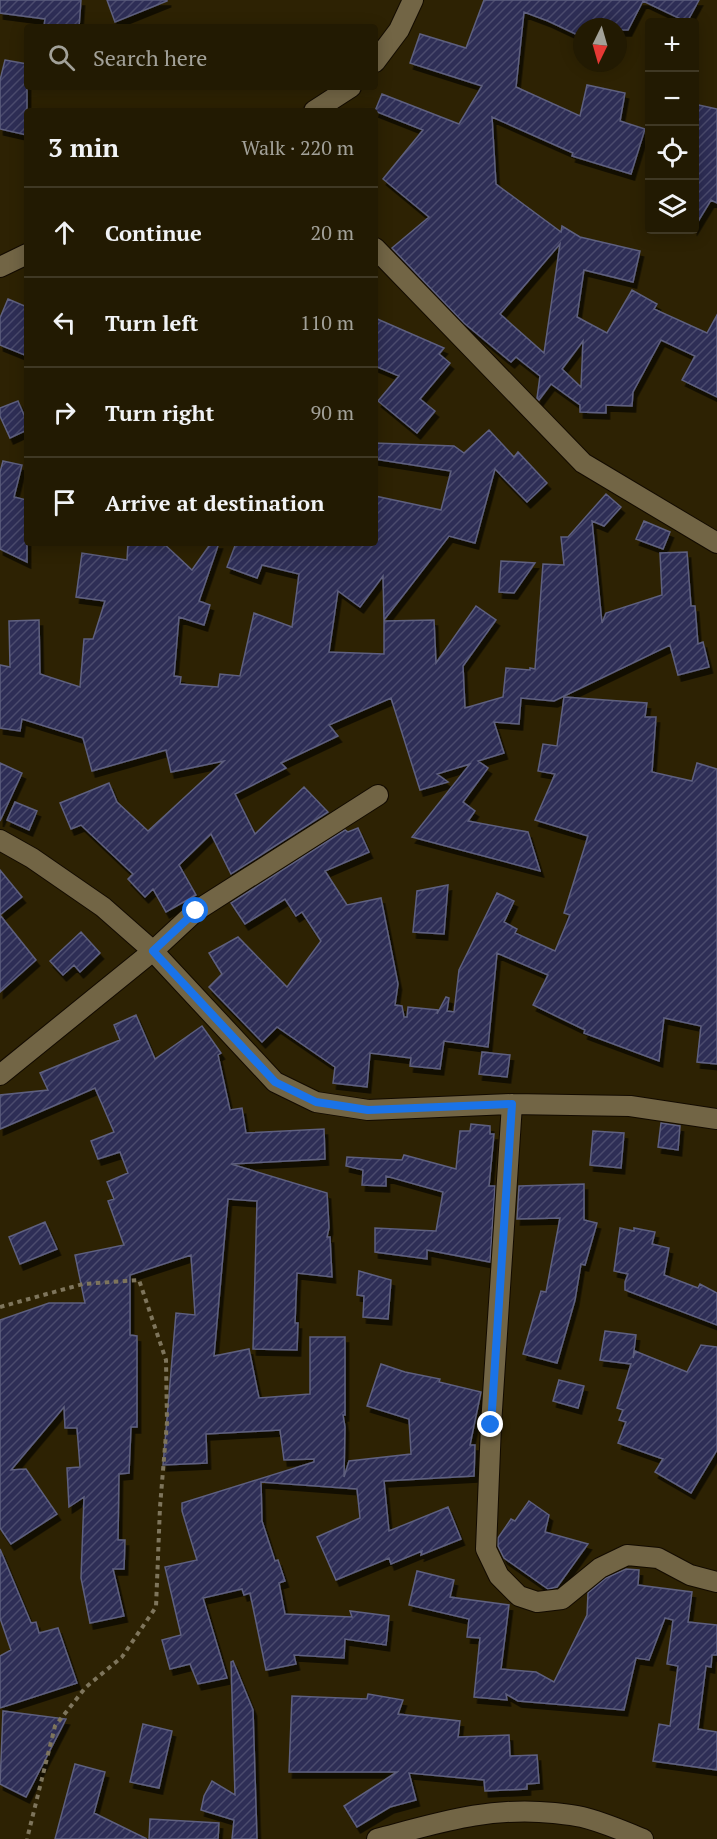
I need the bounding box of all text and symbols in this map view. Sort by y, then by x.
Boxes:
north arrow [573,18,627,72]
map controls [645,18,699,234]
button: + [645,18,699,72]
search box [24,24,378,90]
icon: search [45,41,78,74]
text: Search here [93,43,207,72]
button: − [645,72,699,126]
button: locate [645,126,699,180]
text: 3 min [48,130,119,164]
text: Walk · 220 m [242,134,354,161]
button: layers [645,180,699,234]
icon: ahead [48,216,81,249]
text: Continue [105,218,202,247]
text: 20 m [311,219,354,246]
icon: left [48,306,81,339]
text: Turn left [105,308,198,337]
text: 110 m [300,309,354,336]
icon: right [48,396,81,429]
text: Turn right [105,398,214,427]
text: 90 m [311,399,354,426]
icon: arrive [48,486,81,519]
text: Arrive at destination [105,488,324,517]
route start [182,897,208,923]
route end [477,1411,503,1437]

